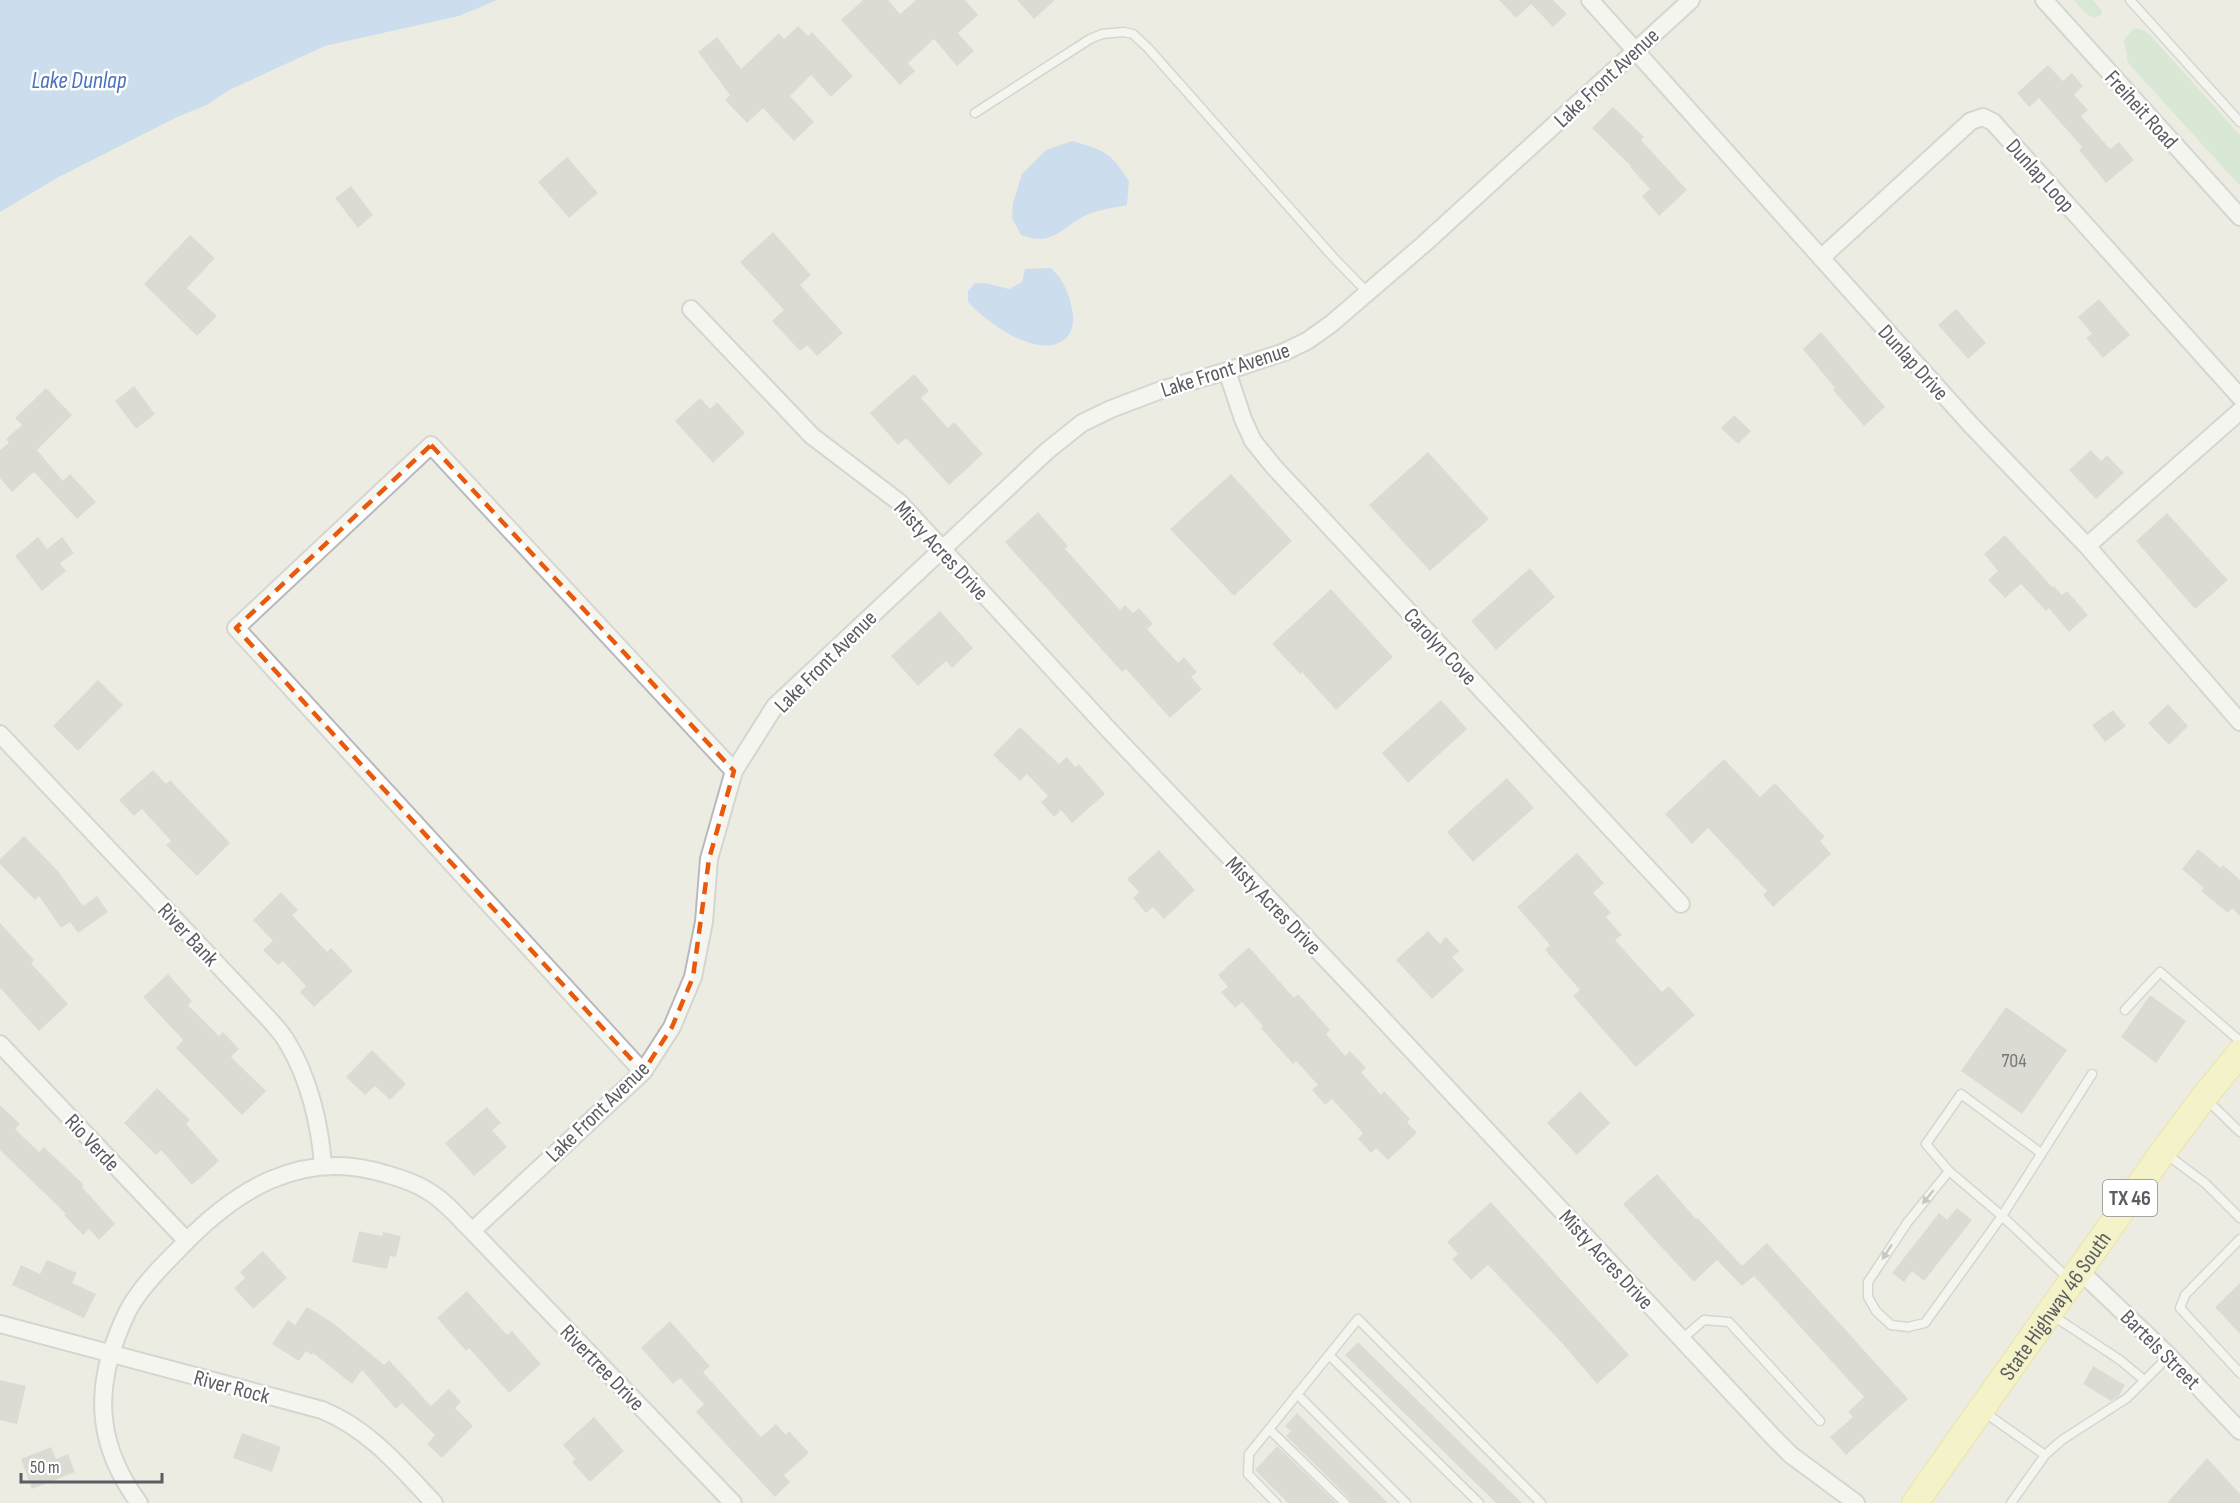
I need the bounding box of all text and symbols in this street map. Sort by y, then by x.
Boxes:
street label: Lake Front Avenue [1549,23,1665,134]
street label: Freiheit Road [2099,65,2183,155]
water label: Lake Dunlap [31,66,127,95]
street label: Dunlap Loop [2000,134,2080,218]
street label: Dunlap Drive [1872,319,1954,407]
street label: Lake Front Avenue [1158,337,1293,404]
street label: Misty Acres Drive [888,495,994,607]
street label: Carolyn Cove [1397,603,1483,691]
street label: Lake Front Avenue [769,605,883,719]
street label: Misty Acres Drive [1219,851,1327,961]
street label: River Bank [152,898,225,973]
house number: 704 [2001,1049,2027,1073]
street label: Lake Front Avenue [540,1056,656,1168]
street label: Rio Verde [59,1109,125,1177]
road number: TX 46 [2103,1180,2157,1216]
one-way arrow [1921,1189,1934,1205]
street label: Misty Acres Drive [1553,1204,1659,1316]
street label: State Highway 46 South [1994,1227,2118,1386]
one-way arrow [1882,1244,1893,1261]
street label: Bartels Street [2114,1304,2206,1396]
street label: Rivertree Drive [554,1319,650,1417]
street label: River Rock [191,1364,273,1411]
scale bar [21,1446,162,1484]
text: 50 m [30,1457,60,1478]

